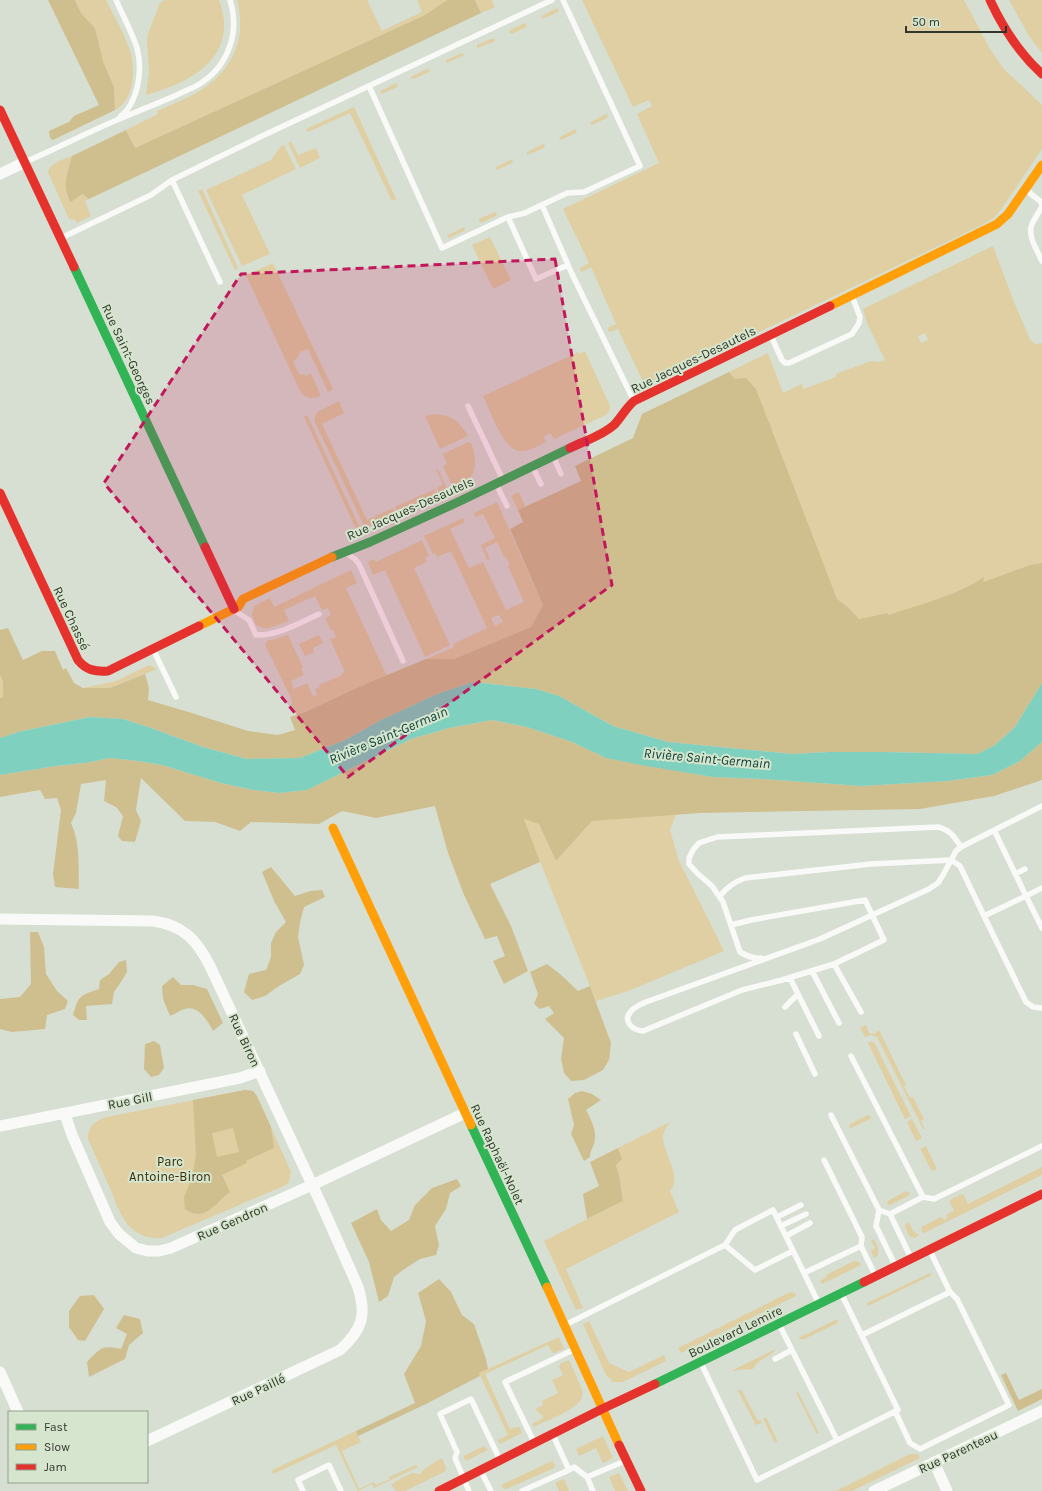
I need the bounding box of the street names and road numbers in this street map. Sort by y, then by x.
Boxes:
street label: Rue Saint-Georges [99,302,158,407]
street label: Rue Jacques-Desautels [628,323,759,397]
street label: Rue Jacques-Desautels [344,474,477,544]
street label: Rue Chassé [50,584,93,653]
street label: Rue Biron [226,1011,263,1069]
street label: Rue Gill [107,1089,154,1112]
street label: Rue Raphaël-Nolet [468,1101,527,1207]
street label: Rue Gendron [195,1199,270,1244]
street label: Boulevard Lemire [686,1302,785,1361]
street label: Rue Paillé [229,1370,288,1408]
street label: Rue Parenteau [916,1427,1000,1476]

